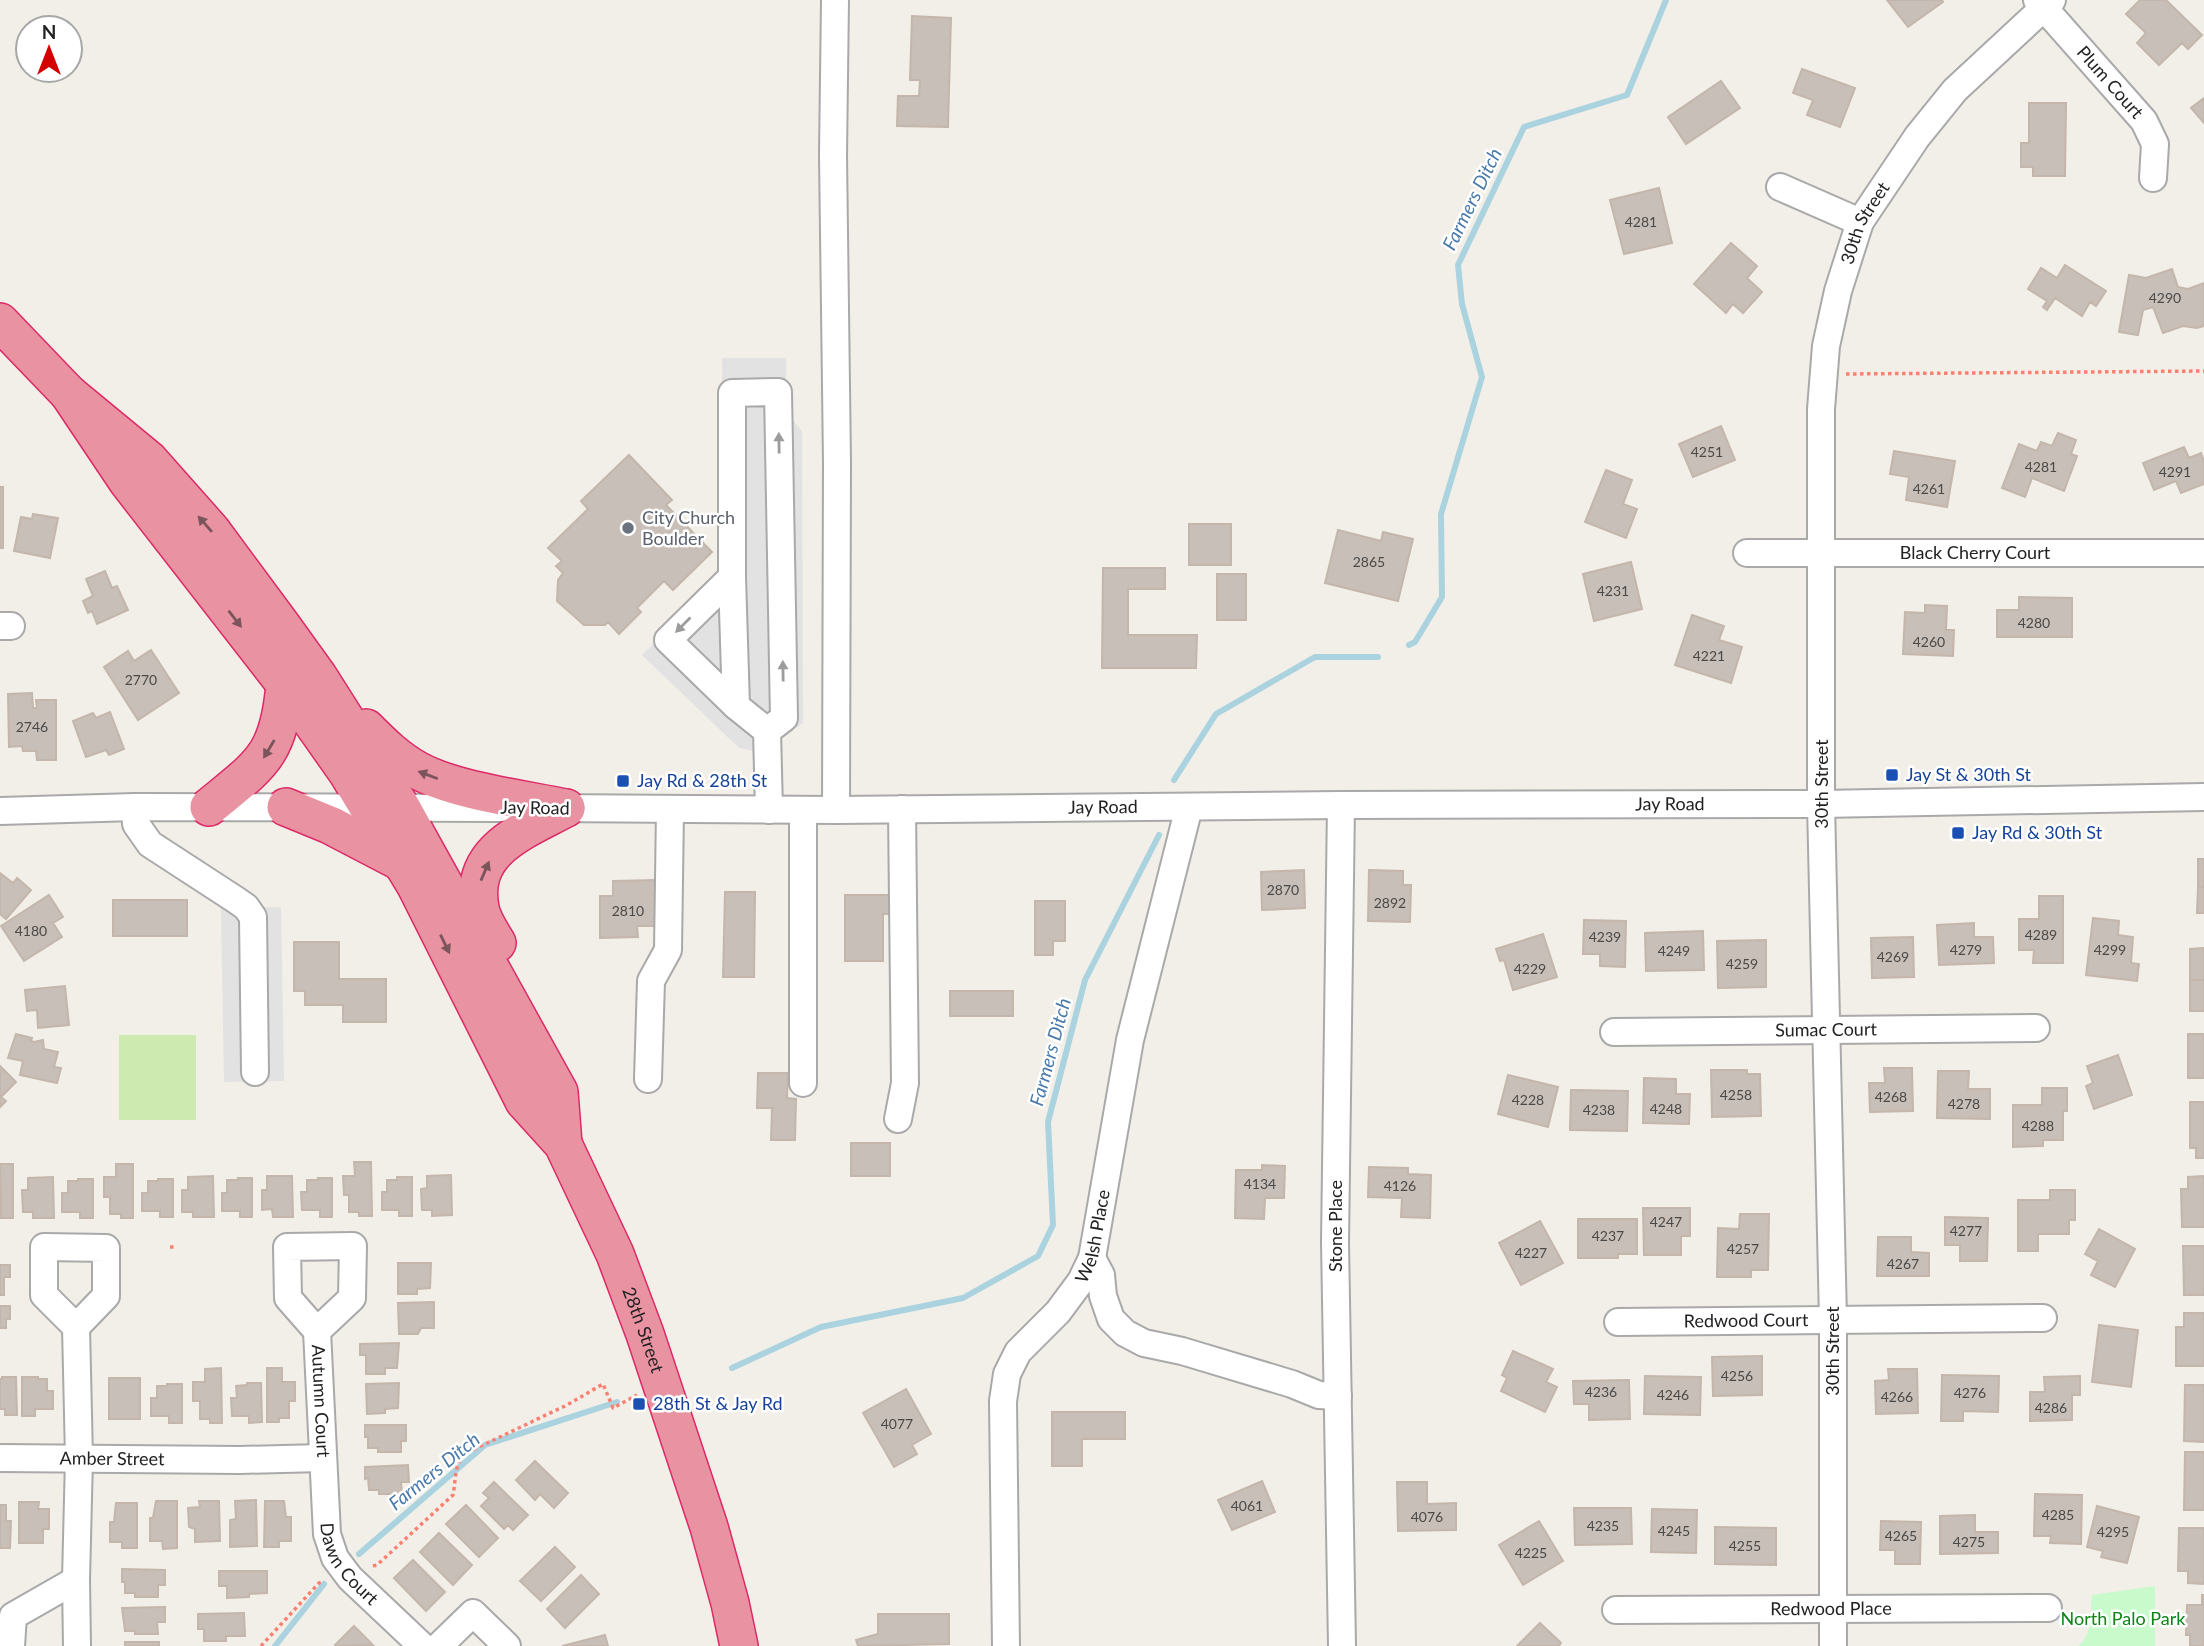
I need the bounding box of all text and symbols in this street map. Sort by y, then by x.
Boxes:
north arrow [14,14,84,84]
text: N [42,20,56,43]
street label: Plum Court [2073,41,2149,123]
water label: Farmers Ditch [1437,144,1506,254]
street label: 30th Street [1835,177,1894,267]
house number: 4281 [1625,213,1657,230]
house number: 4290 [2149,289,2181,306]
one-way arrow [773,432,785,454]
house number: 4251 [1691,443,1723,460]
house number: 4281 [2025,458,2057,475]
house number: 4291 [2159,463,2191,480]
house number: 4261 [1913,480,1945,497]
place label: City Church Boulder [642,506,735,549]
one-way arrow [198,515,213,532]
marker: City Church Boulder [620,520,636,536]
street label: Black Cherry Court [1900,541,2051,563]
house number: 2865 [1353,553,1385,570]
house number: 4231 [1597,582,1629,599]
one-way arrow [228,610,242,628]
house number: 4280 [2018,614,2050,631]
one-way arrow [675,617,692,634]
house number: 4260 [1913,633,1945,650]
house number: 4221 [1693,647,1725,664]
one-way arrow [777,659,789,681]
house number: 2770 [125,671,157,688]
house number: 2746 [16,718,48,735]
one-way arrow [263,739,276,759]
street label: 30th Street [1810,739,1832,829]
place label: Jay St & 30th St [1906,763,2032,785]
marker: Jay St & 30th St [1884,767,1900,783]
one-way arrow [418,769,439,780]
place label: Jay Rd & 28th St [637,769,768,791]
marker: Jay Rd & 28th St [615,773,631,789]
street label: Jay Road [1635,792,1705,814]
street label: Jay Road [500,795,570,819]
street label: Jay Road [1068,795,1138,818]
place label: Jay Rd & 30th St [1972,821,2103,843]
marker: Jay Rd & 30th St [1950,825,1966,841]
one-way arrow [479,860,490,881]
house number: 2870 [1267,881,1299,898]
house number: 2892 [1374,894,1406,911]
house number: 2810 [612,902,644,919]
house number: 4180 [15,922,47,939]
house number: 4289 [2025,926,2057,943]
house number: 4239 [1589,928,1621,945]
one-way arrow [439,934,450,954]
house number: 4279 [1950,941,1982,958]
house number: 4299 [2094,941,2126,958]
house number: 4249 [1658,942,1690,959]
house number: 4269 [1877,948,1909,965]
house number: 4259 [1726,955,1758,972]
house number: 4229 [1514,960,1546,977]
water label: Farmers Ditch [1024,995,1075,1108]
street label: Sumac Court [1775,1018,1878,1040]
house number: 4258 [1720,1086,1752,1103]
house number: 4268 [1875,1088,1907,1105]
house number: 4228 [1512,1091,1544,1108]
house number: 4278 [1948,1095,1980,1112]
house number: 4248 [1650,1100,1682,1117]
house number: 4238 [1583,1101,1615,1118]
house number: 4288 [2022,1117,2054,1134]
house number: 4134 [1244,1175,1276,1192]
house number: 4126 [1384,1177,1416,1194]
street label: Stone Place [1324,1180,1346,1272]
street label: Welsh Place [1070,1188,1114,1286]
house number: 4247 [1650,1213,1682,1230]
house number: 4277 [1950,1222,1982,1239]
house number: 4237 [1592,1227,1624,1244]
house number: 4257 [1727,1240,1759,1257]
house number: 4227 [1515,1244,1547,1261]
house number: 4267 [1887,1255,1919,1272]
street label: 28th Street [618,1284,669,1376]
street label: 30th Street [1821,1306,1843,1396]
street label: Redwood Court [1684,1308,1809,1331]
street label: Autumn Court [308,1344,335,1458]
house number: 4256 [1721,1367,1753,1384]
house number: 4236 [1585,1383,1617,1400]
house number: 4276 [1954,1384,1986,1401]
house number: 4246 [1657,1386,1689,1403]
house number: 4266 [1881,1388,1913,1405]
place label: 28th St & Jay Rd [653,1392,783,1414]
marker: 28th St & Jay Rd [631,1396,647,1412]
house number: 4286 [2035,1399,2067,1416]
house number: 4077 [881,1415,913,1432]
water label: Farmers Ditch [383,1427,484,1514]
street label: Amber Street [60,1446,165,1469]
house number: 4061 [1231,1497,1263,1514]
house number: 4285 [2042,1506,2074,1523]
house number: 4076 [1411,1508,1443,1525]
house number: 4235 [1587,1517,1619,1534]
street label: Dawn Court [316,1522,384,1609]
house number: 4245 [1658,1522,1690,1539]
house number: 4295 [2097,1523,2129,1540]
house number: 4265 [1885,1527,1917,1544]
house number: 4275 [1953,1533,1985,1550]
house number: 4255 [1729,1537,1761,1554]
house number: 4225 [1515,1544,1547,1561]
street label: Redwood Place [1770,1597,1892,1619]
park label: North Palo Park [2060,1607,2186,1629]

